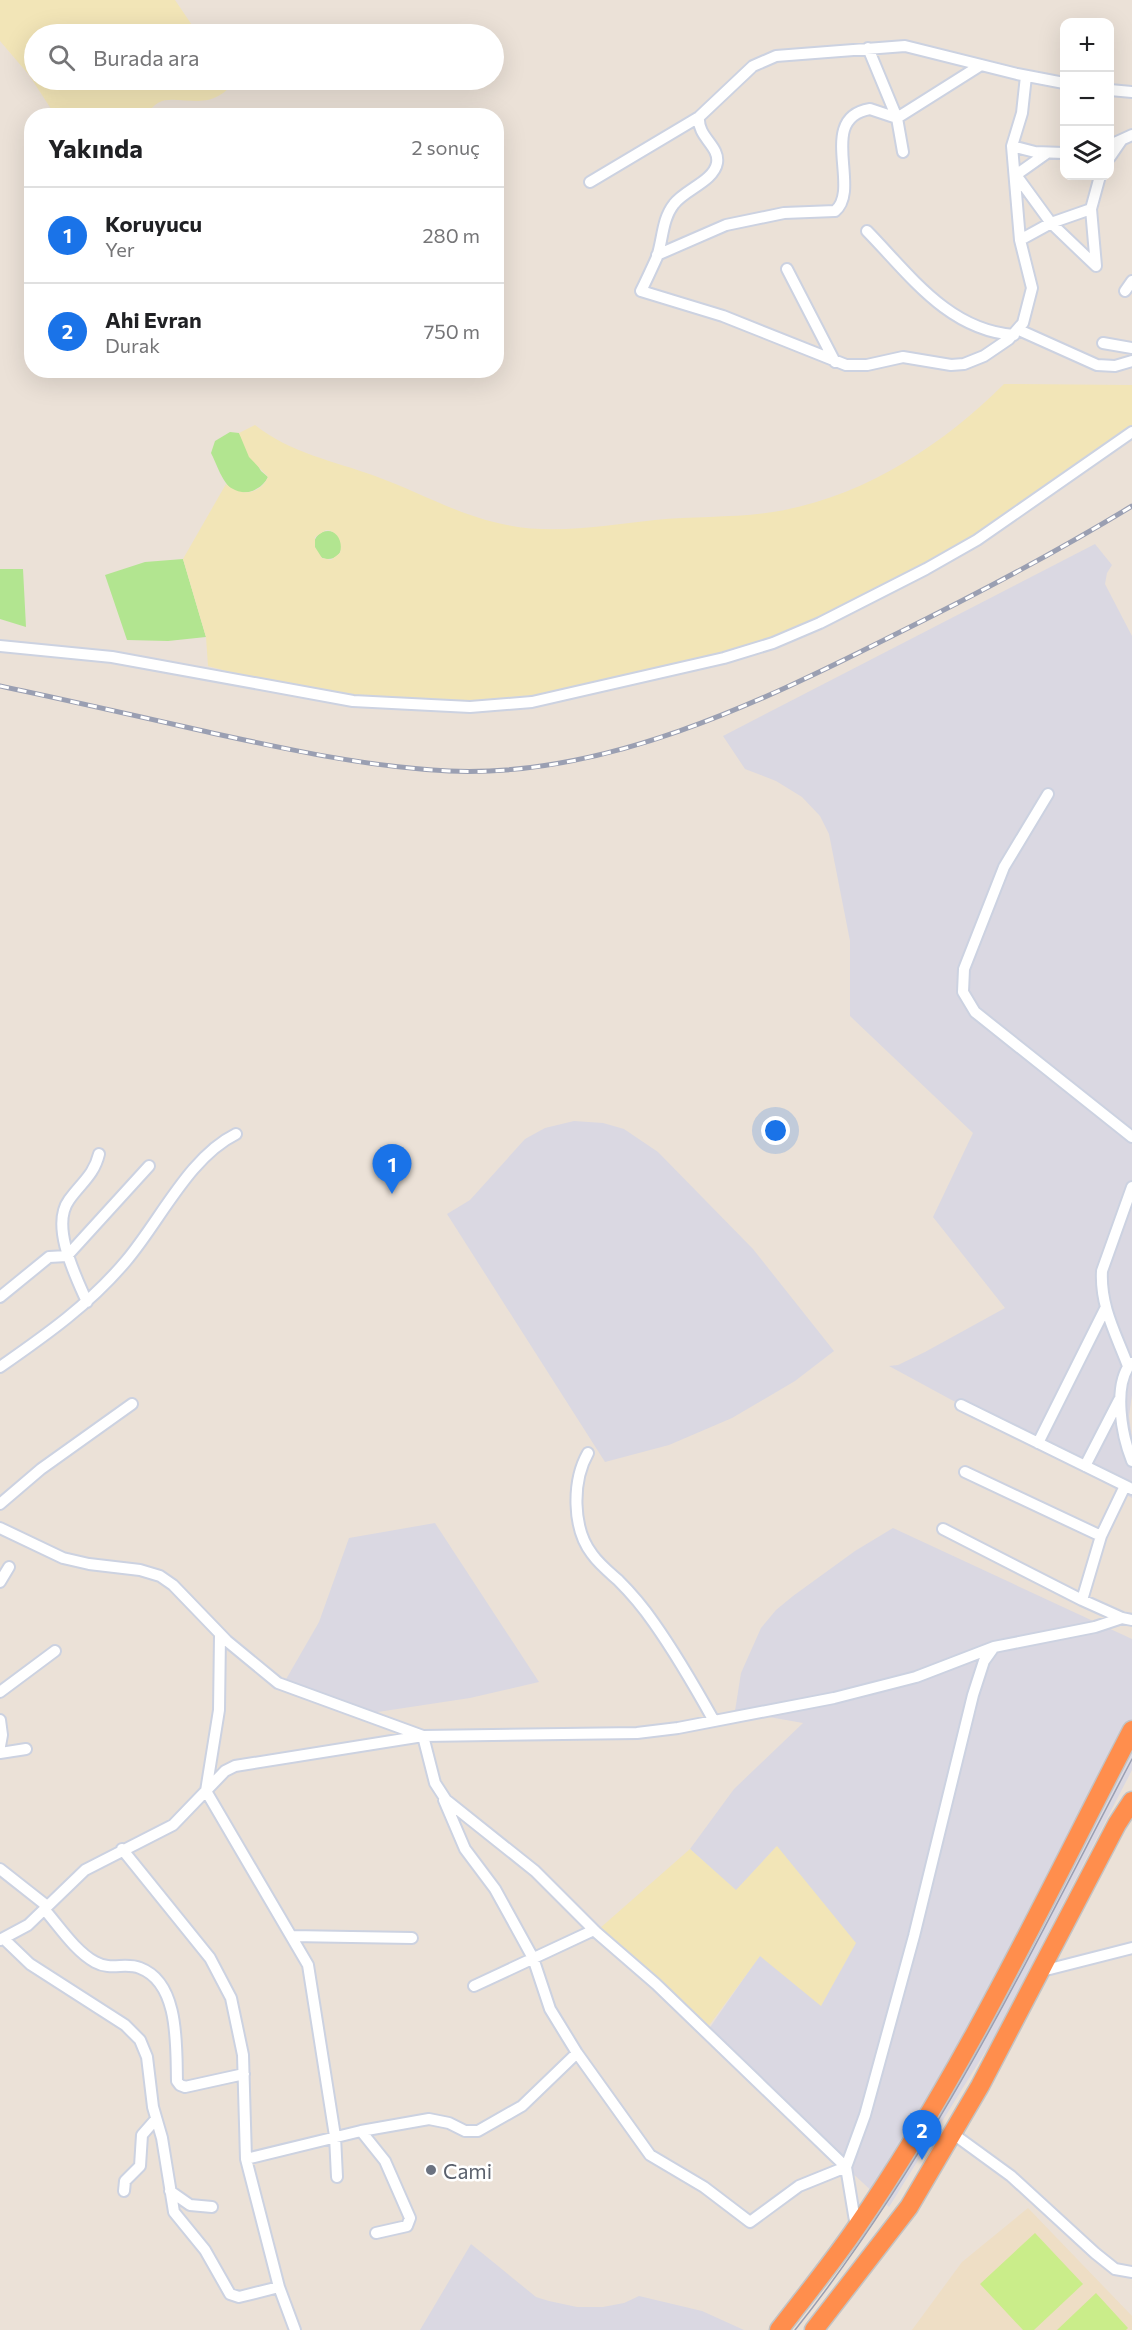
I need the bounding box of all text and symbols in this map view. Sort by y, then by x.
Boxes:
map controls [1060,18,1114,180]
button: + [1060,18,1114,72]
search box [24,24,504,90]
icon: search [45,41,78,74]
text: Burada ara [93,44,200,71]
button: − [1060,72,1114,126]
button: layers [1060,126,1114,180]
text: Yakında [48,132,143,163]
text: 2 sonuç [412,135,480,159]
text: Koruyucu [105,210,202,237]
text: 1 [63,223,72,247]
text: 280 m [422,223,480,247]
text: Yer [105,237,135,261]
text: Ahi Evran [105,306,202,333]
text: 2 [62,319,73,343]
text: 750 m [424,319,480,343]
text: Durak [105,333,160,357]
your location [761,1116,790,1145]
pin: 1 [372,1144,412,1194]
pin: 2 [902,2110,942,2160]
place label: Cami [443,2158,492,2183]
marker: Cami [424,2163,438,2177]

